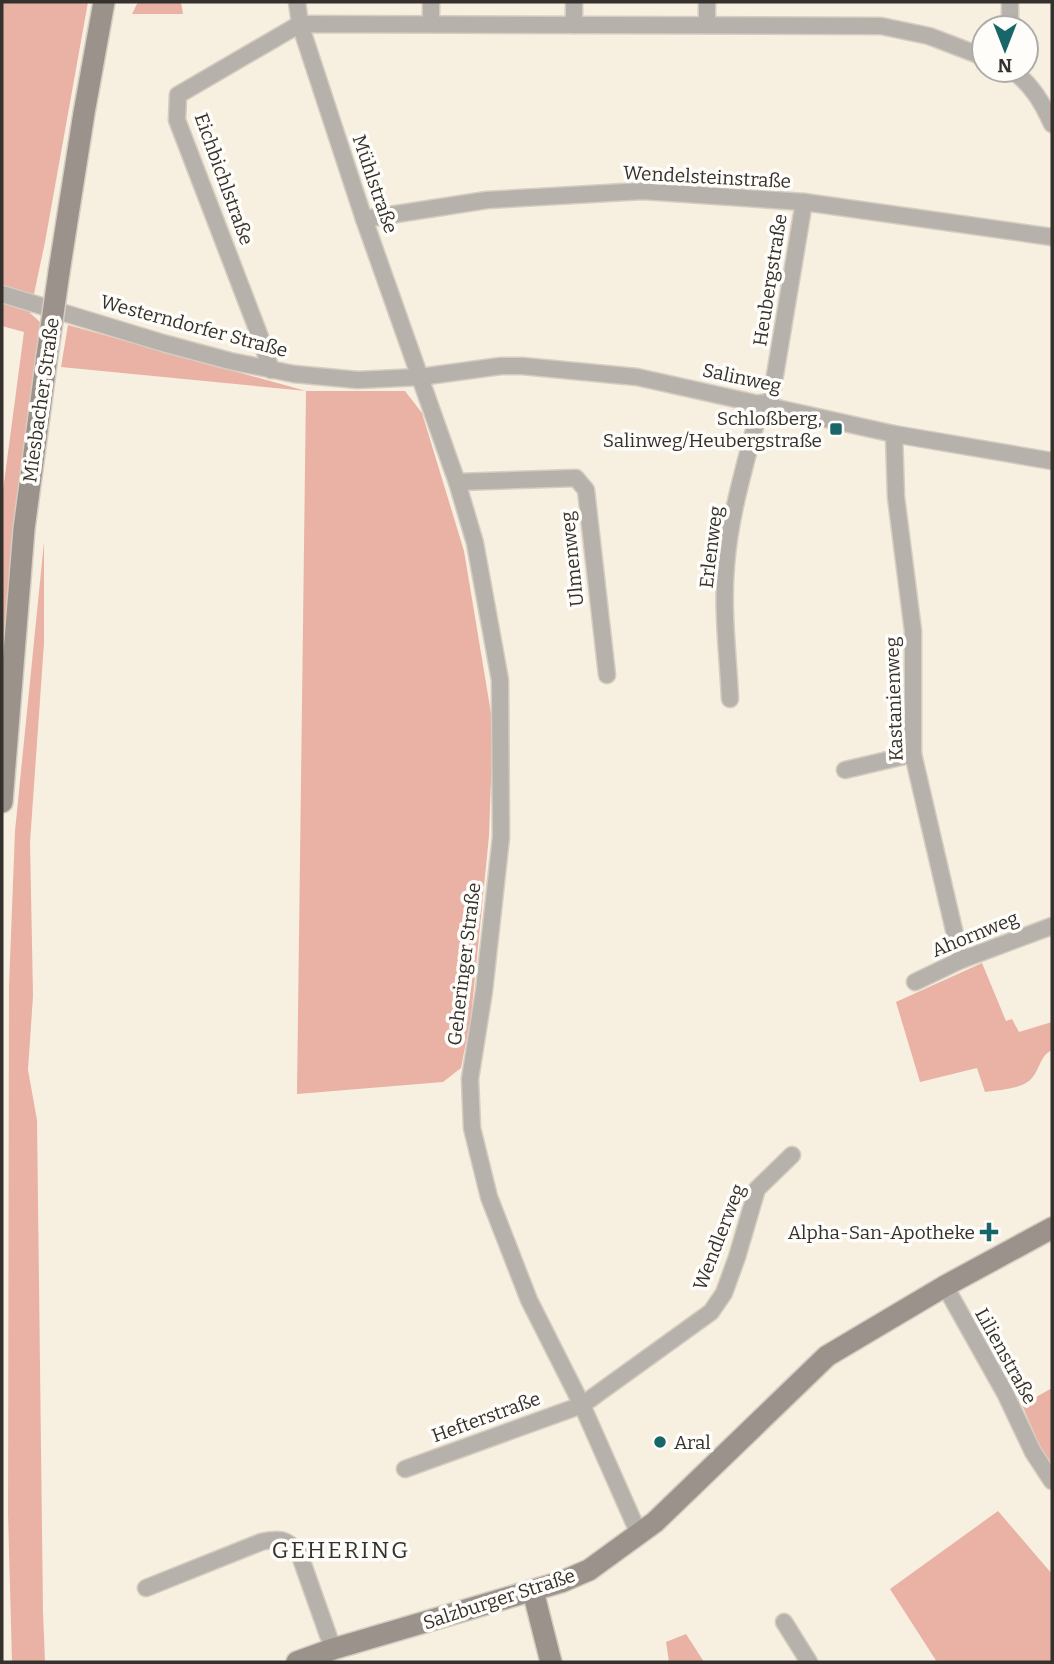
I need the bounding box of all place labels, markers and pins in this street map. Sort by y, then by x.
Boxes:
place label: Schloßberg, Salinweg/Heubergstraße [603,407,822,452]
marker: Schloßberg, Salinweg/Heubergstraße [828,421,844,437]
place label: Alpha-San-Apotheke [788,1221,975,1244]
marker: Alpha-San-Apotheke [981,1224,997,1240]
place label: Aral [674,1431,711,1454]
marker: Aral [652,1434,668,1450]

